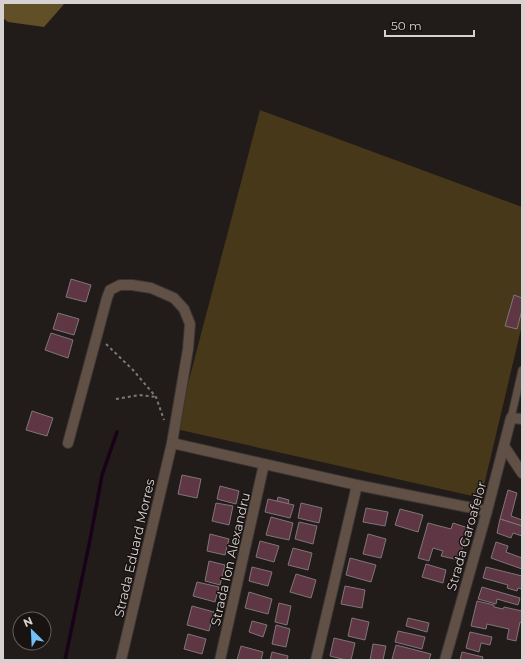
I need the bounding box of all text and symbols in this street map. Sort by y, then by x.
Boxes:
scale bar [385,12,474,38]
text: 50 m [391,18,422,33]
street label: Strada Eduard Morres [110,477,158,619]
street label: Strada Garoafelor [443,479,489,593]
street label: Strada Ion Alexandru [207,491,253,627]
north arrow [12,611,52,651]
text: N [21,614,35,630]

